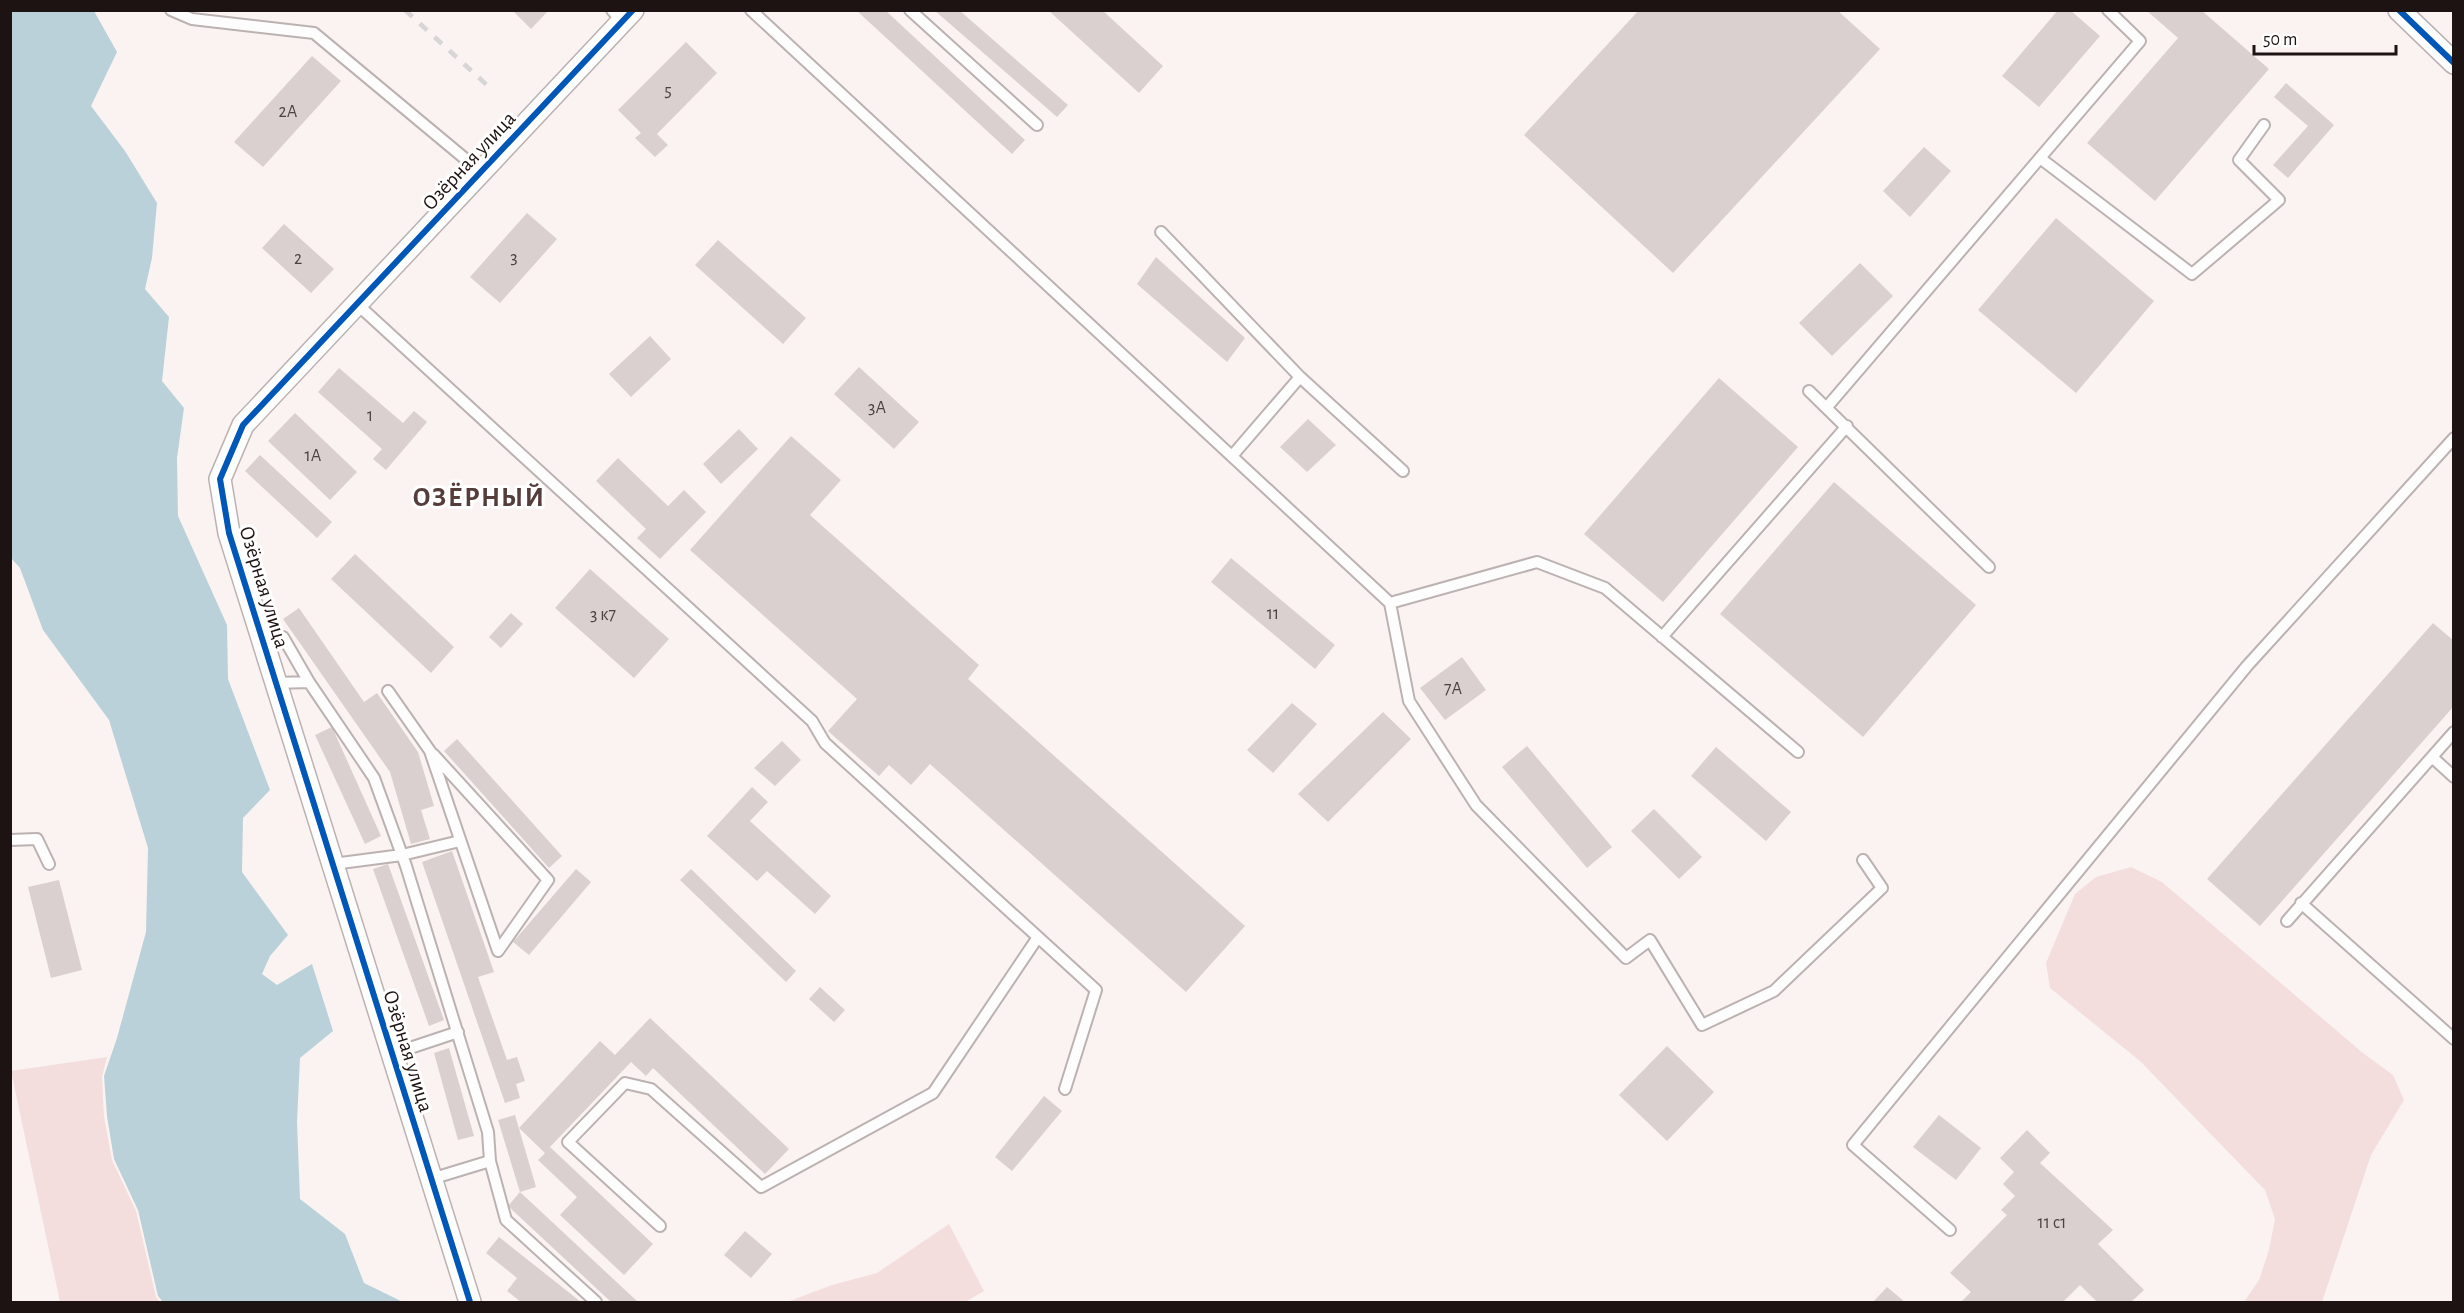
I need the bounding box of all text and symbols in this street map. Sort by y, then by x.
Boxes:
scale bar [2254,18,2396,56]
text: 50 m [2263,31,2297,49]
house number: 5 [664,82,672,100]
house number: 2А [279,103,298,121]
street label: Озёрная улица [418,107,520,214]
house number: 3 [510,249,518,267]
house number: 2 [294,250,302,268]
house number: 3А [868,399,886,417]
house number: 1 [367,407,373,425]
house number: 1А [305,447,322,465]
district label: ОЗЁРНЫЙ [412,482,546,511]
street label: Озёрная улица [235,523,293,651]
house number: 11 [1267,605,1279,623]
house number: 3 к7 [590,606,616,624]
house number: 7А [1444,680,1462,698]
street label: Озёрная улица [379,987,437,1115]
house number: 11 с1 [2038,1214,2066,1232]

